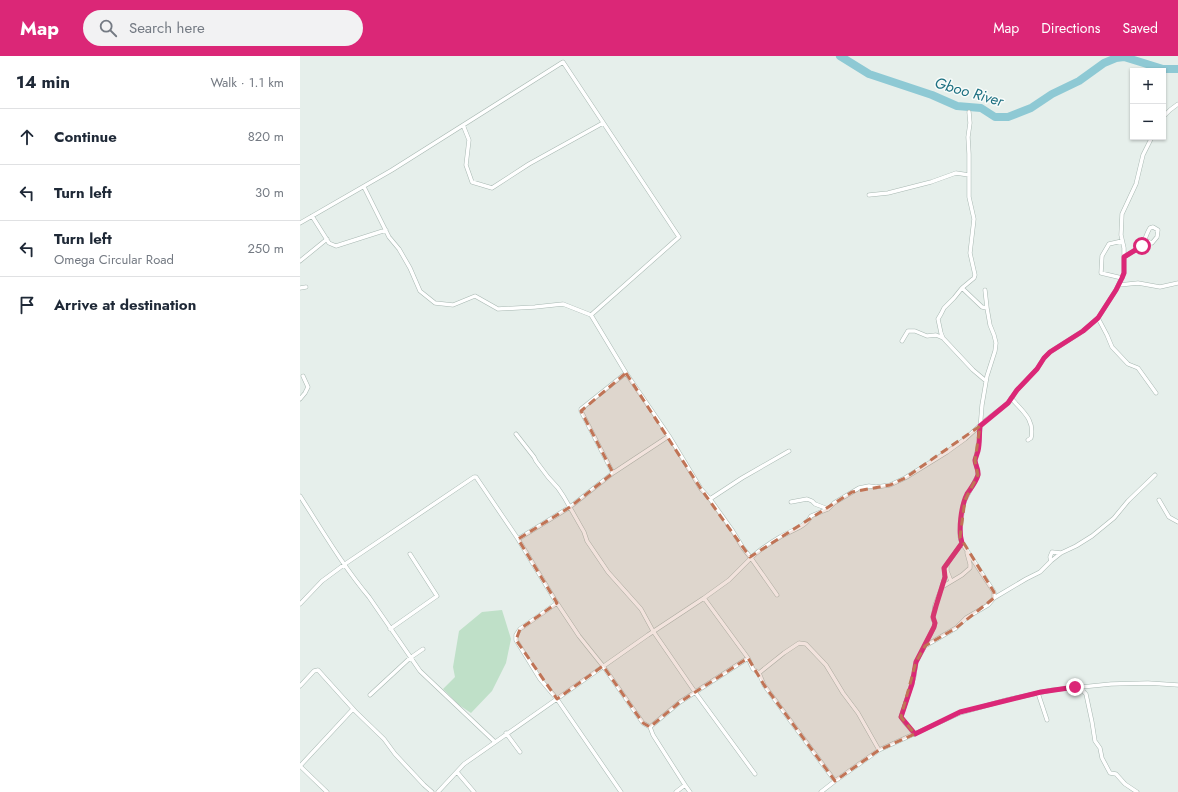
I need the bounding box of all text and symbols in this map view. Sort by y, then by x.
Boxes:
search box [83,10,363,46]
text: Map [20,15,59,42]
icon: search [97,17,119,39]
text: Search here [129,17,205,39]
text: Map [993,18,1019,38]
text: Directions [1041,18,1101,38]
text: Saved [1123,18,1158,38]
map controls [1130,68,1166,140]
button: + [1130,68,1166,104]
text: 14 min [16,70,70,94]
water label: Gboo River [932,72,1007,113]
text: Walk · 1.1 km [210,73,284,92]
button: − [1130,104,1166,140]
icon: ahead [16,126,38,148]
text: Continue [54,126,117,148]
text: 820 m [248,127,284,146]
icon: left [16,182,38,204]
text: Turn left [54,182,112,204]
text: 30 m [255,183,284,202]
text: Turn left [54,228,112,250]
route start [1133,237,1151,255]
icon: left [16,238,38,260]
text: 250 m [247,239,284,258]
text: Omega Circular Road [54,250,174,269]
icon: arrive [16,294,38,316]
text: Arrive at destination [54,294,196,316]
route end [1066,678,1084,696]

